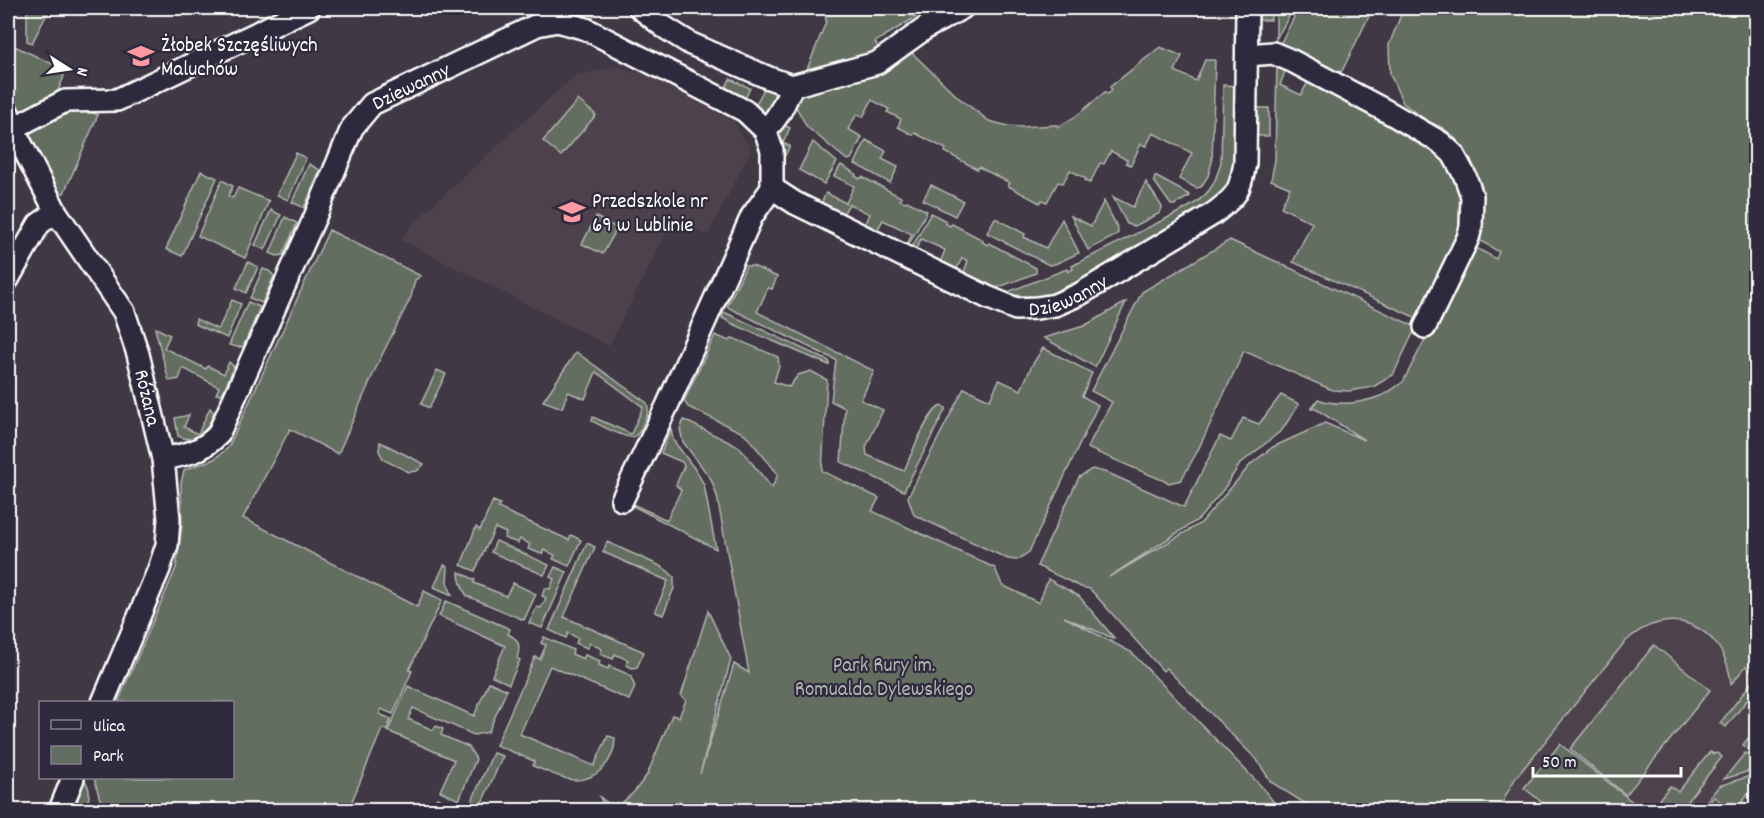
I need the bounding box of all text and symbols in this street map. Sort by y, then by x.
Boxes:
place label: Żłobek Szczęśliwych Maluchów [161,32,318,86]
north arrow [39,39,99,99]
school or university icon: Żłobek Szczęśliwych Maluchów [126,41,156,71]
street label: Dziewanny [368,57,456,120]
text: N [69,65,93,78]
place label: Przedszkole nr 69 w Lublinie [592,188,708,242]
school or university icon: Przedszkole nr 69 w Lublinie [557,197,587,227]
street label: Dziewanny [1028,268,1115,326]
street label: Różana [124,367,167,430]
park label: Park Rury im. Romualda Dylewskiego [795,652,973,706]
legend [39,701,234,779]
text: Ulica [93,715,125,740]
scale bar [1533,740,1682,778]
text: Park [93,745,124,770]
text: 50 m [1542,751,1577,776]

